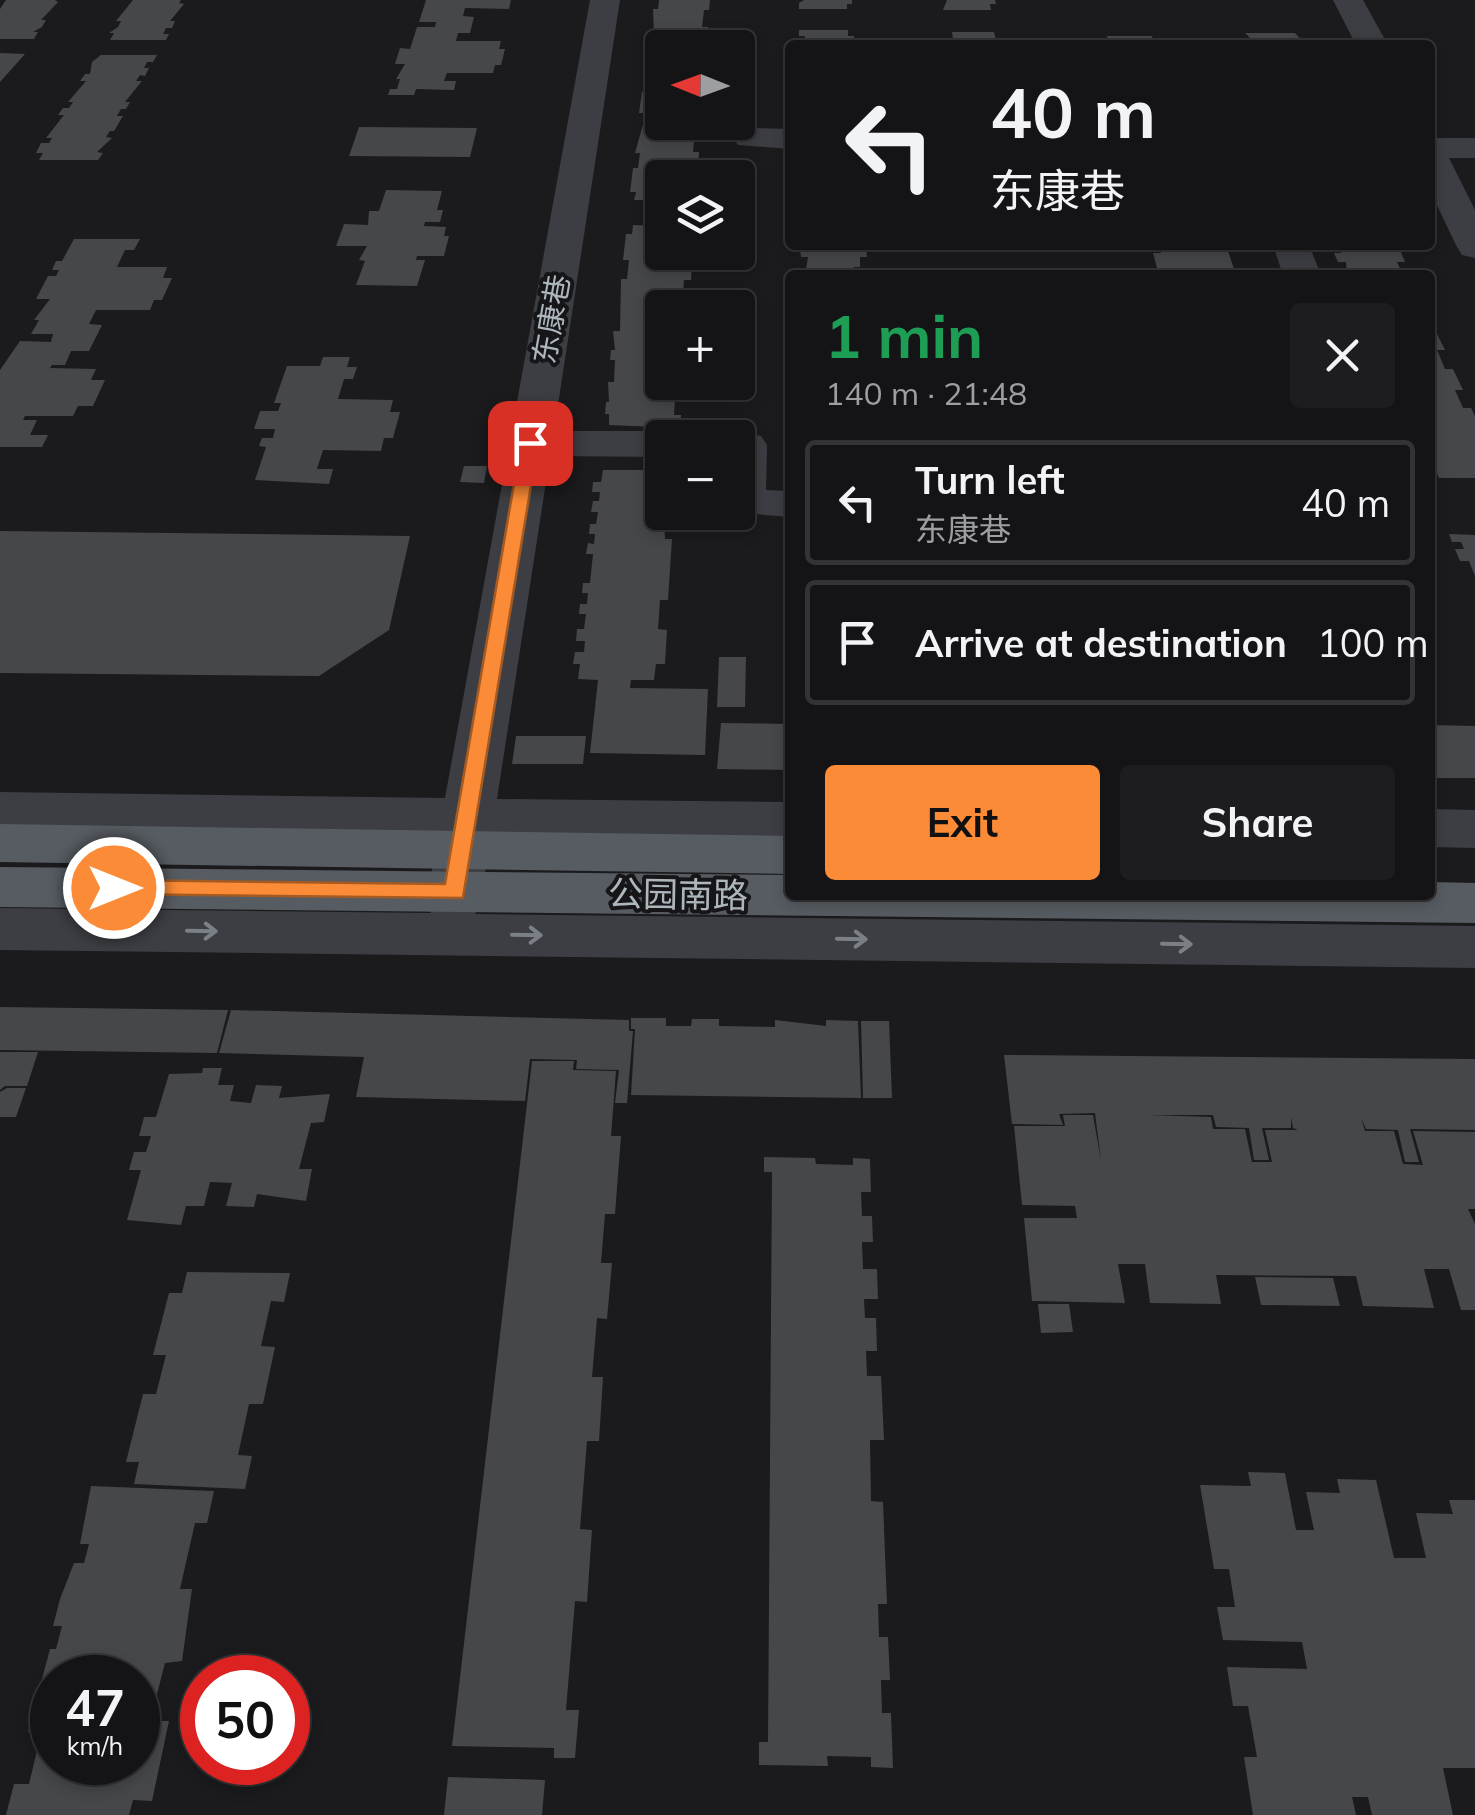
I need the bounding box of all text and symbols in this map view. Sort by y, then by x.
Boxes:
north arrow [645,30,755,140]
map controls [645,30,755,530]
text: 40 m [990,68,1156,156]
icon: left [825,80,955,210]
button: layers [645,160,755,270]
text: 东康巷 [990,162,1125,218]
street label: 东康巷 [524,271,578,367]
button: + [645,290,755,400]
text: 1 min [825,298,983,373]
button: close [1290,303,1395,408]
text: 140 m · 21:48 [825,373,1027,413]
pin [488,401,573,486]
icon: arrive [503,416,558,471]
button: − [645,420,755,530]
text: Turn left [915,456,1065,504]
icon: left [830,475,885,530]
text: 40 m [1301,479,1390,527]
text: 东康巷 [915,509,1011,549]
icon: arrive [830,615,885,670]
text: Arrive at destination [915,619,1287,667]
text: 100 m [1317,619,1429,667]
button: Exit [825,765,1100,880]
button: Share [1120,765,1395,880]
position arrow [62,836,166,940]
street label: 公园南路 [608,871,748,917]
one-way arrow [186,922,218,940]
one-way arrow [511,926,543,945]
one-way arrow [836,930,868,949]
one-way arrow [1161,934,1193,953]
speed limit sign: 50 [180,1655,310,1785]
text: 47 [65,1676,125,1739]
text: km/h [67,1730,123,1761]

